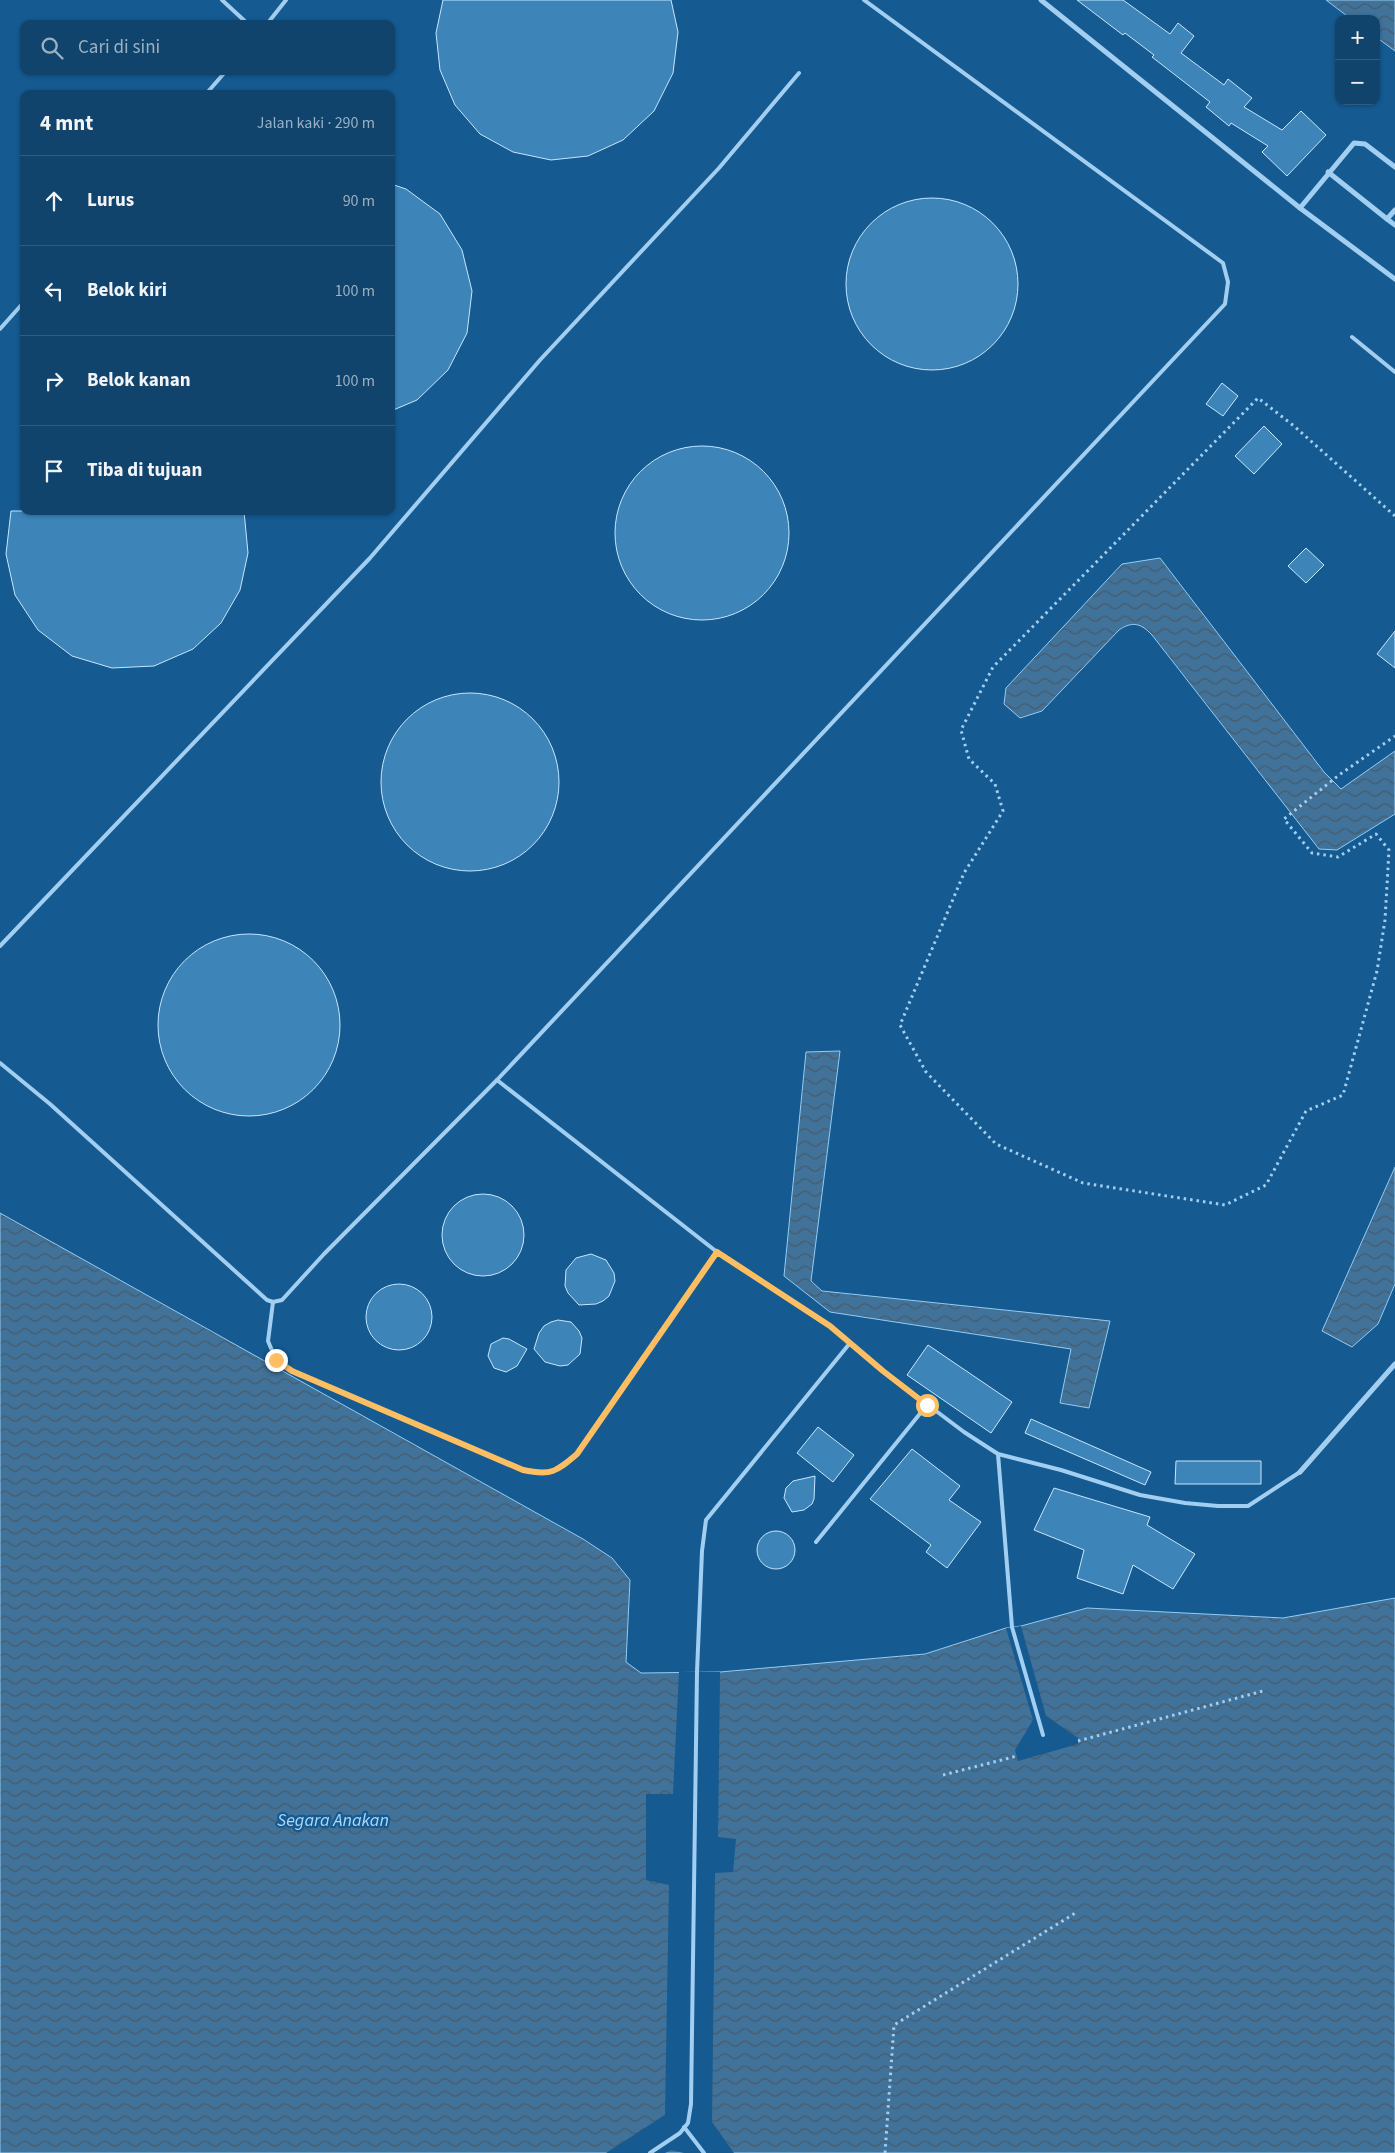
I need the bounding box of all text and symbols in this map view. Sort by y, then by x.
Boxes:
map controls [1335,15,1380,105]
button: + [1335,15,1380,60]
search box [20,20,395,75]
icon: search [38,34,66,62]
text: Cari di sini [78,34,160,61]
button: − [1335,60,1380,105]
text: 4 mnt [40,108,93,138]
text: Jalan kaki · 290 m [257,112,375,134]
icon: ahead [40,187,68,215]
text: Lurus [87,187,134,214]
text: 90 m [343,190,375,212]
icon: left [40,277,68,305]
text: Belok kiri [87,277,167,304]
text: 100 m [335,280,375,302]
icon: right [40,367,68,395]
text: Belok kanan [87,367,191,394]
text: 100 m [335,370,375,392]
icon: arrive [40,457,68,485]
text: Tiba di tujuan [87,457,202,484]
route end [265,1349,288,1372]
route start [916,1394,939,1417]
water label: Segara Anakan [277,1808,389,1833]

